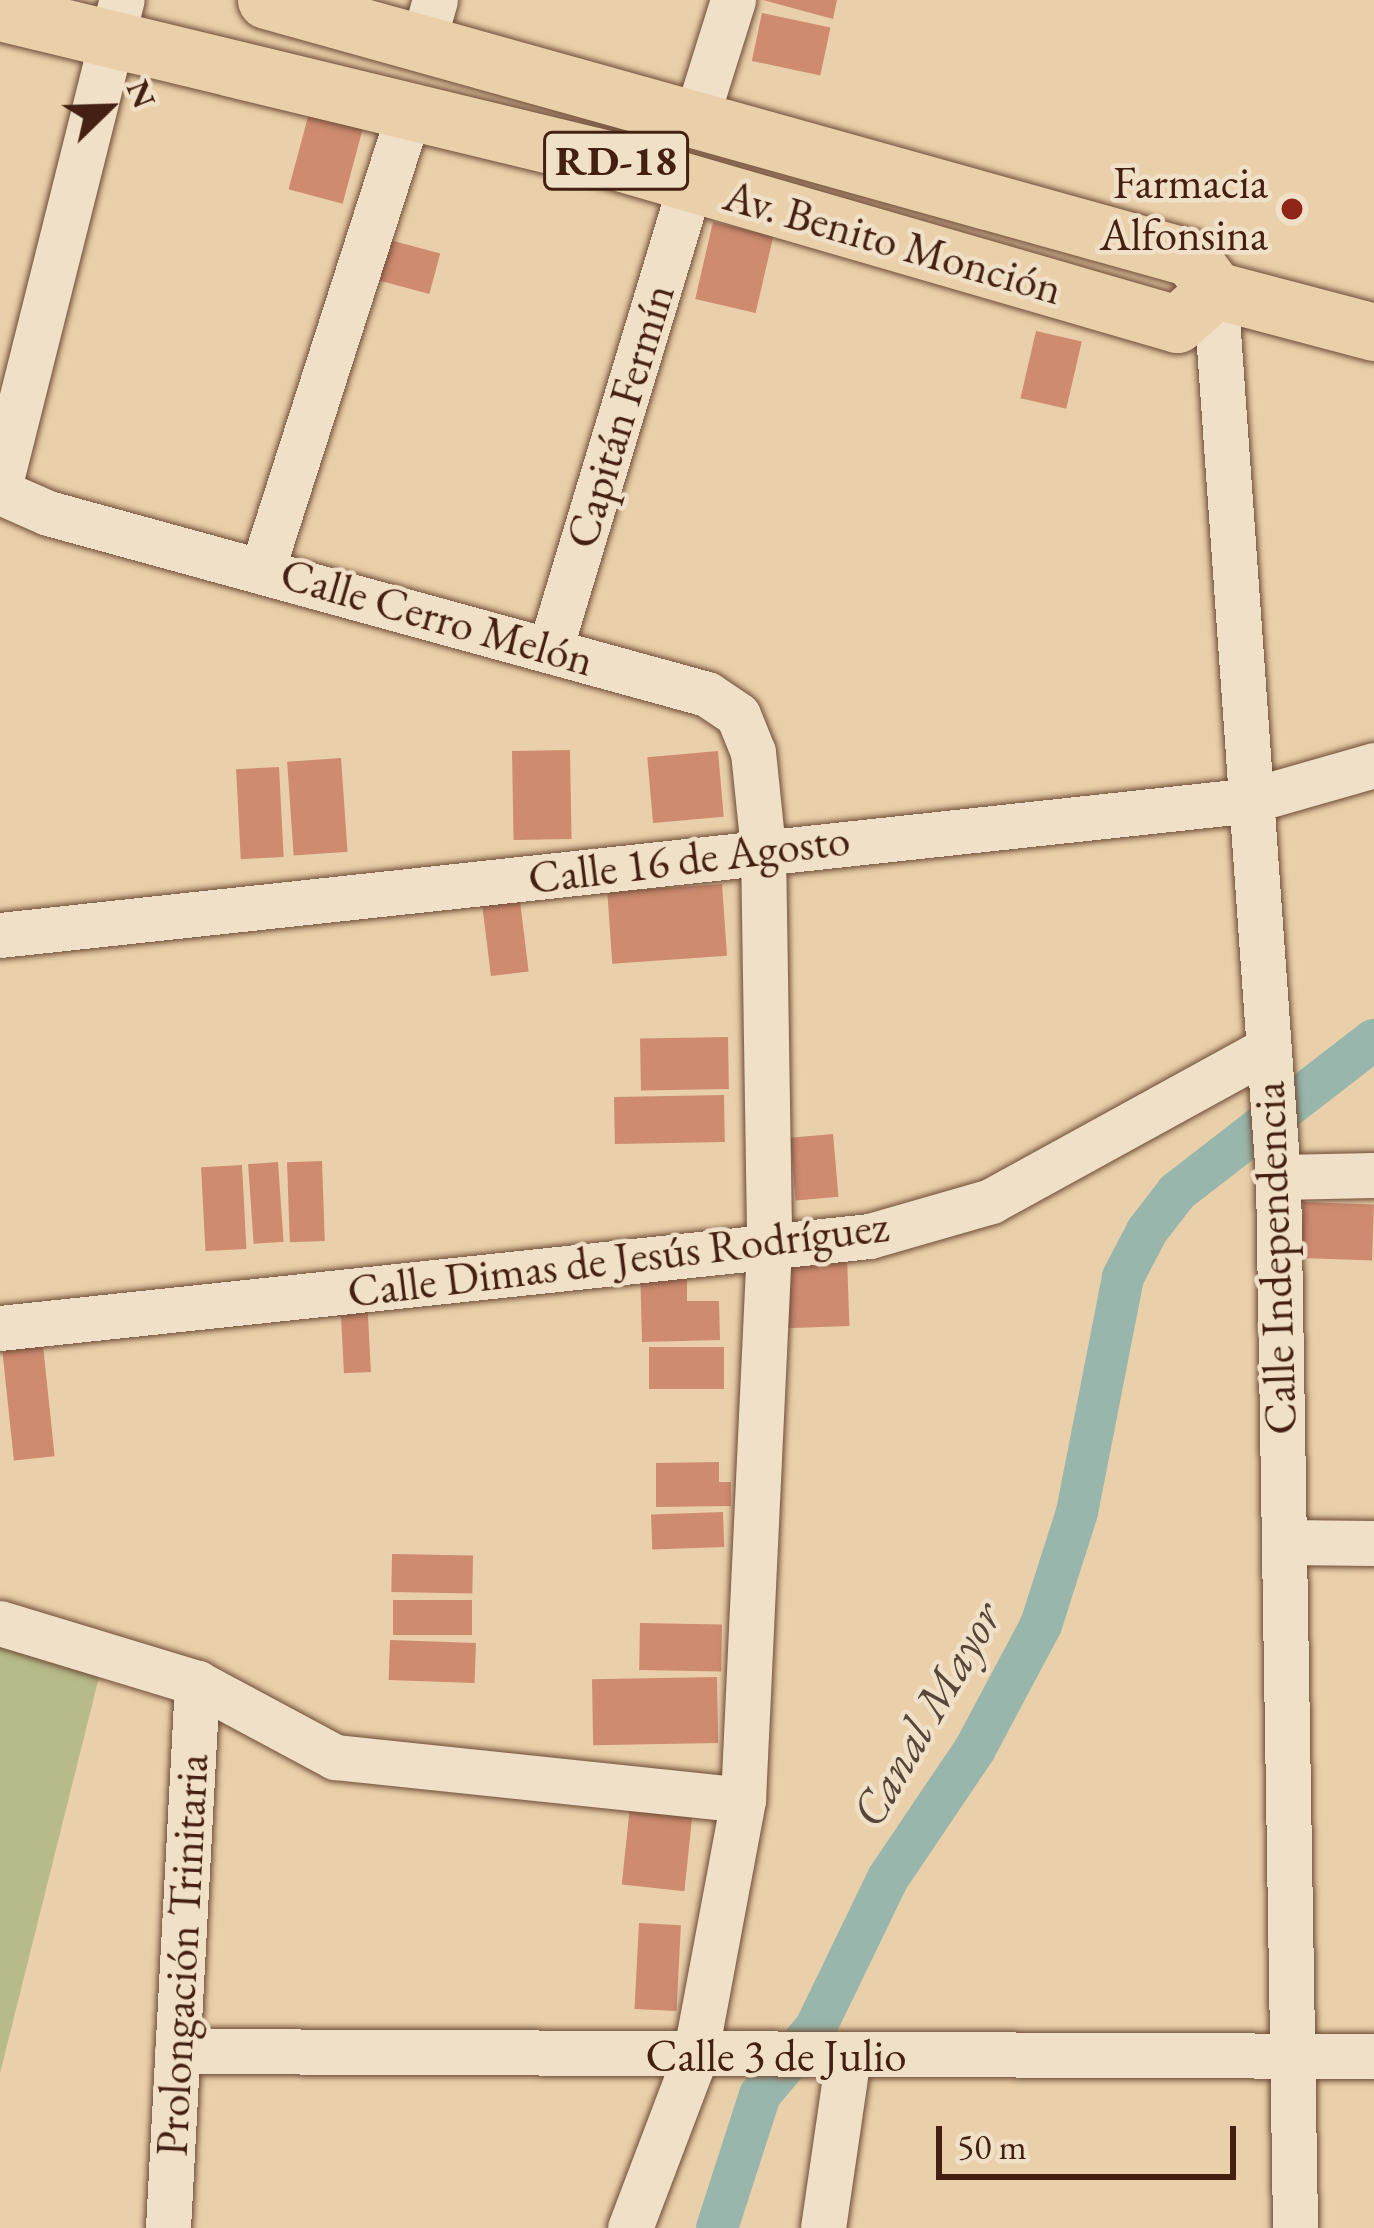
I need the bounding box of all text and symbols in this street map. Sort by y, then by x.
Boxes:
north arrow [48,48,168,168]
text: N [117,73,167,114]
road number: RD-18 [541,125,691,197]
place label: Farmacia Alfonsina [1100,156,1268,262]
street label: Av. Benito Monción [718,168,1068,316]
marker: Farmacia Alfonsina [1279,196,1305,222]
street label: Capitán Fermín [554,277,686,555]
street label: Calle Cerro Melón [274,547,600,687]
street label: Calle 16 de Agosto [525,812,853,906]
street label: Calle Independencia [1242,1080,1308,1436]
street label: Calle Dimas de Jesús Rodríguez [345,1199,891,1319]
water label: Canal Mayor [839,1591,1013,1837]
street label: Prolongación Trinitaria [144,1752,220,2158]
street label: Calle 3 de Julio [645,2029,907,2083]
scale bar [942,2102,1242,2176]
text: 50 m [957,2123,1027,2170]

